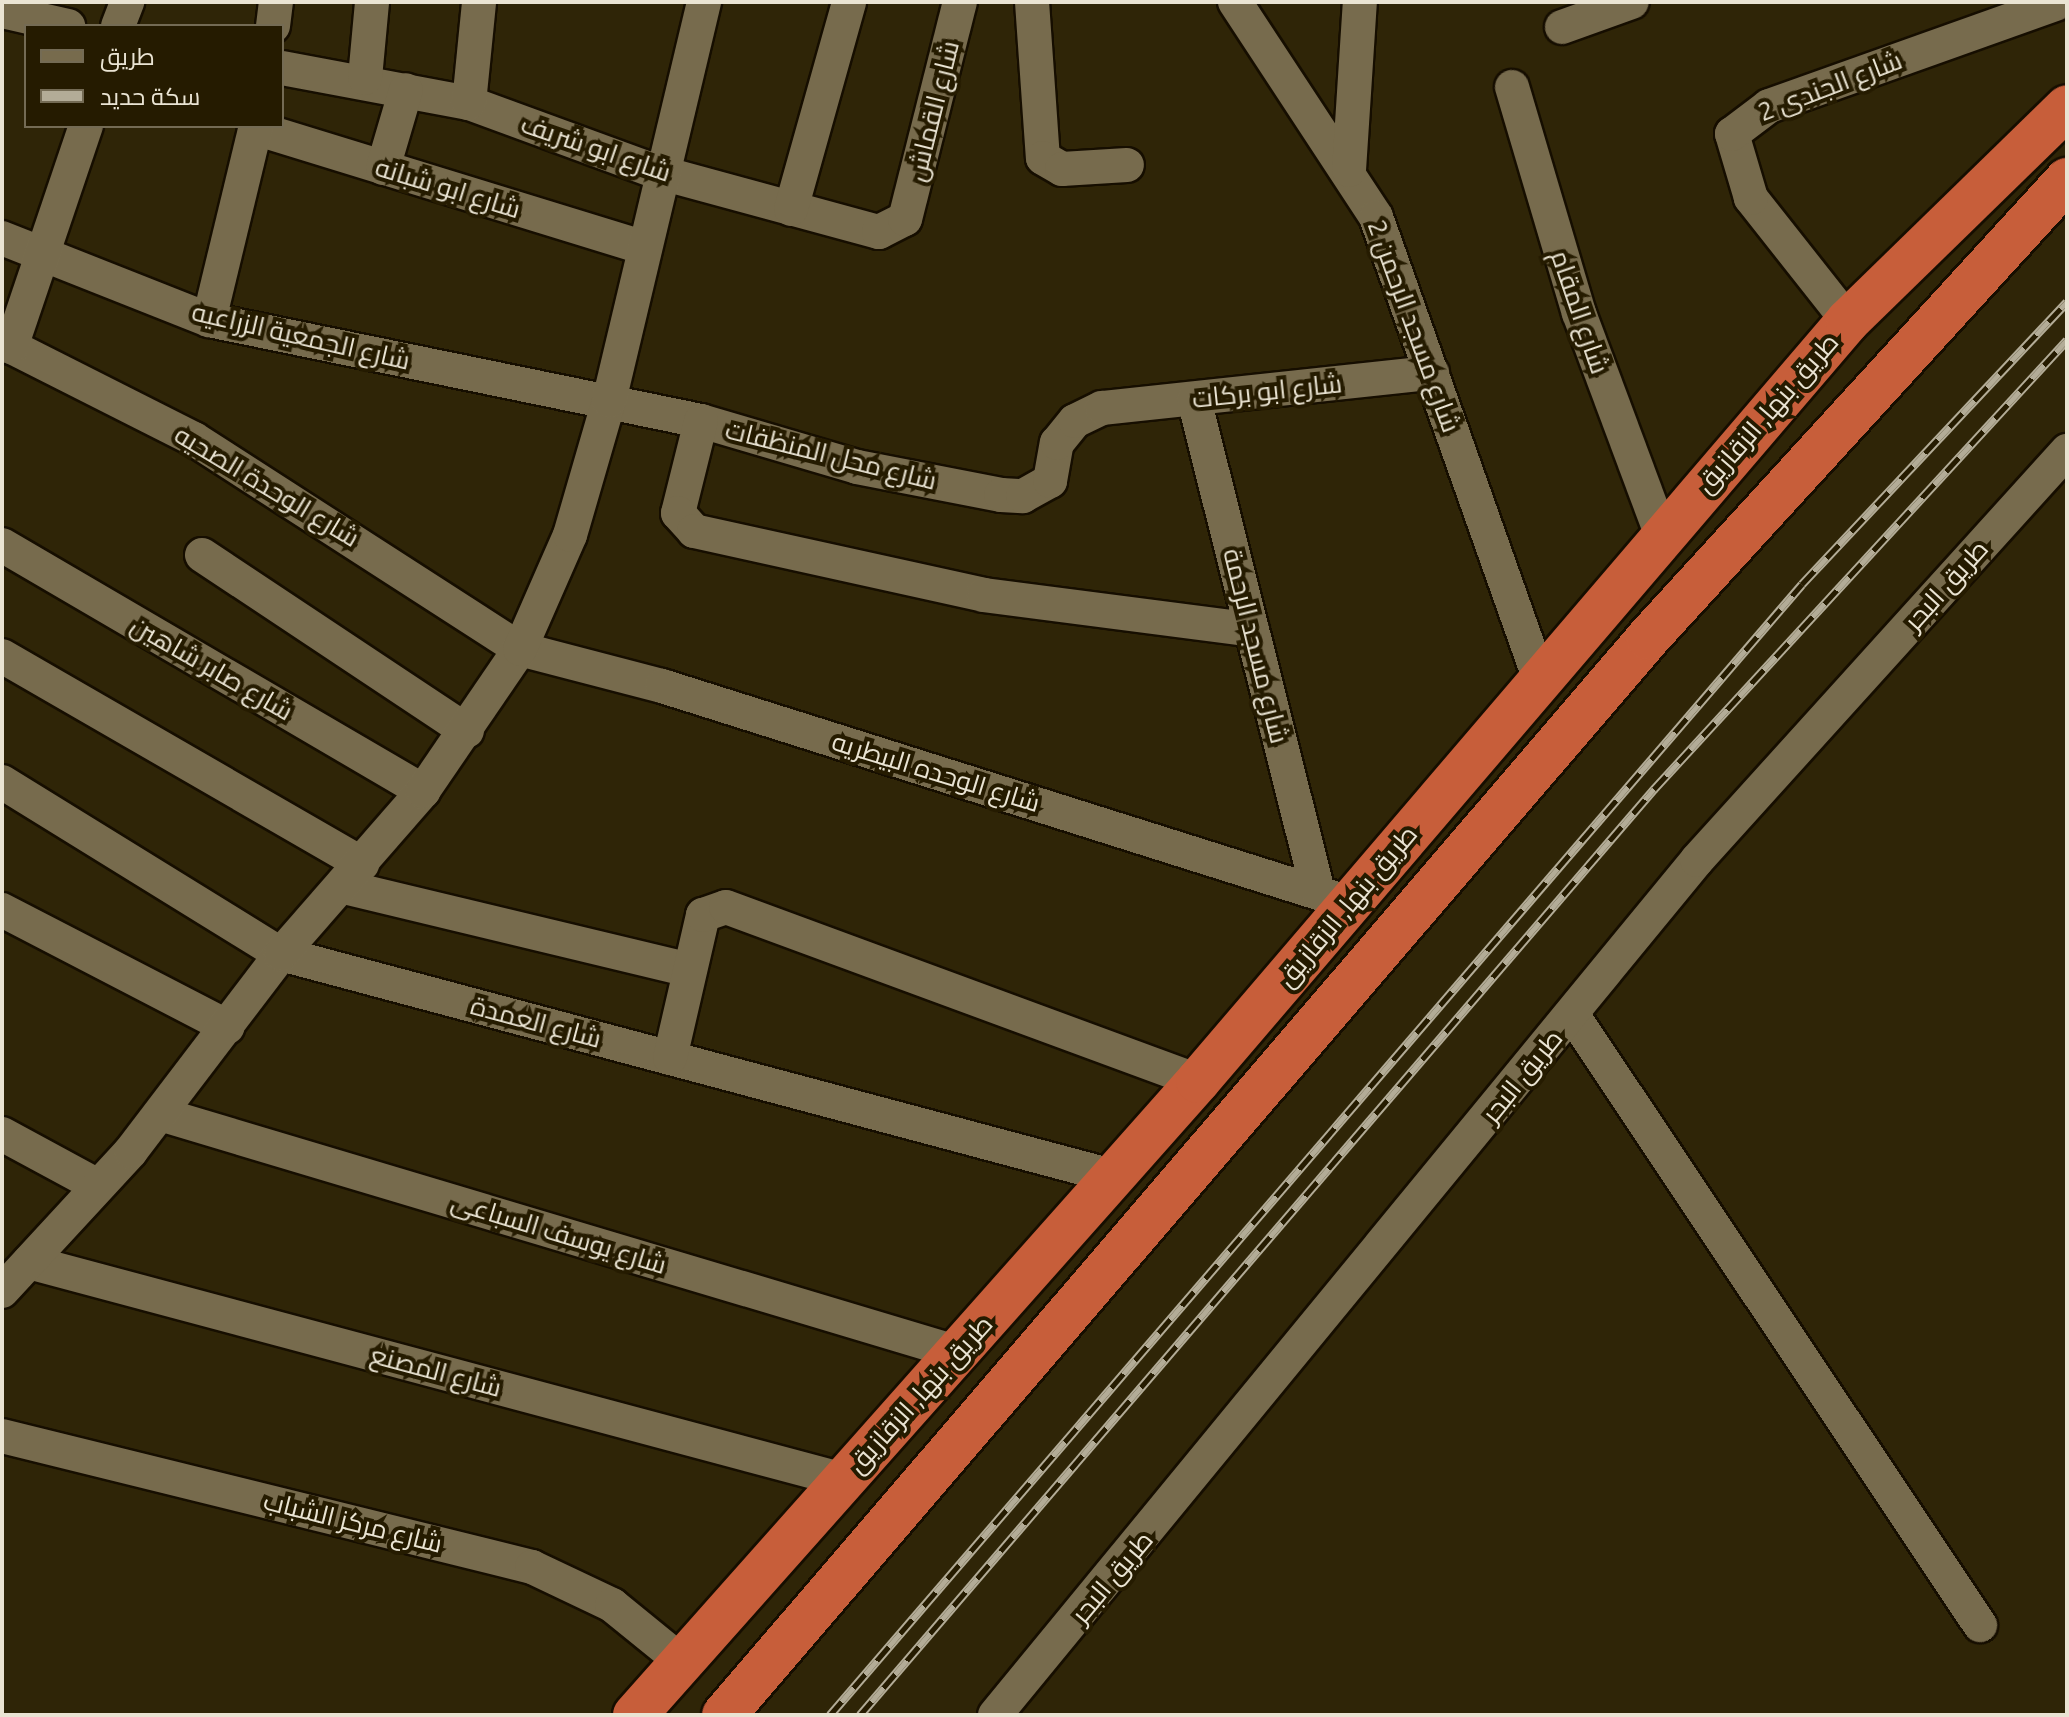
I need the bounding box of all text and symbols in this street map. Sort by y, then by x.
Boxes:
legend [24,24,284,128]
street label: شارع القماش [900,37,966,185]
text: طريق [100,43,155,70]
street label: شارع الجندى 2 [1754,44,1906,128]
text: سكة حديد [100,83,200,110]
street label: شارع ابو شريف [517,108,675,188]
street label: شارع ابو شبانه [372,151,524,225]
street label: شارع مسجد الرحمن 2 [1361,216,1467,436]
street label: شارع المقام [1544,246,1616,378]
street label: شارع الجمعية الزراعيه [189,296,413,376]
street label: طريق بنها, الزقازيق [1689,327,1845,499]
street label: شارع ابو بركات [1191,368,1343,414]
street label: شارع محل المنظفات [722,414,940,496]
street label: شارع الوحدة الصحيه [169,419,365,553]
street label: طريق البحر [1897,533,1995,637]
street label: شارع مسجد الرحمة [1217,545,1295,747]
street label: شارع صابر شاهين [126,609,298,727]
street label: شارع الوحده البيطريه [828,726,1044,818]
street label: طريق بنها, الزقازيق [1270,819,1424,993]
street label: شارع العمدة [467,990,605,1054]
street label: طريق البحر [1475,1023,1569,1129]
street label: شارع يوسف السباعى [448,1185,670,1281]
street label: طريق بنها, الزقازيق [841,1309,999,1479]
street label: شارع المصنع [367,1339,505,1403]
street label: شارع مركز الشباب [260,1485,446,1559]
street label: طريق البحر [1064,1525,1160,1629]

